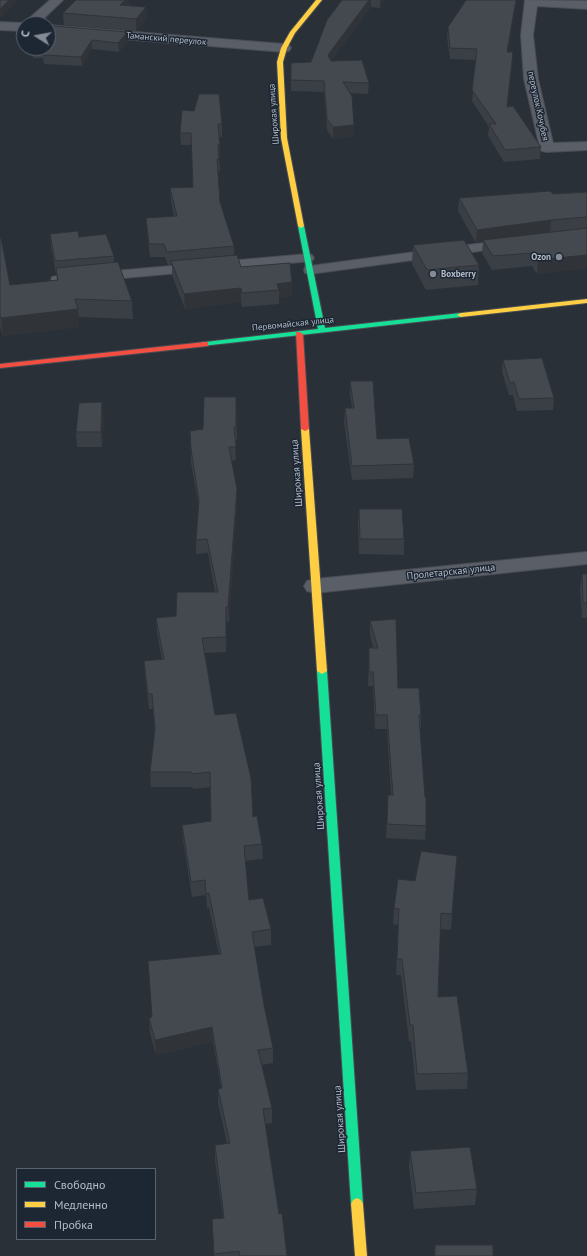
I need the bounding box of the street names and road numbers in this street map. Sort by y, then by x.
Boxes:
street label: Таманский переулок [125,30,207,48]
street label: переулок Кочубея [525,70,551,142]
street label: Широкая улица [266,83,282,145]
street label: Первомайская улица [252,314,334,334]
street label: Широкая улица [289,439,305,507]
street label: Пролетарская улица [406,561,496,583]
street label: Широкая улица [311,762,327,830]
street label: Широкая улица [332,1085,348,1153]

